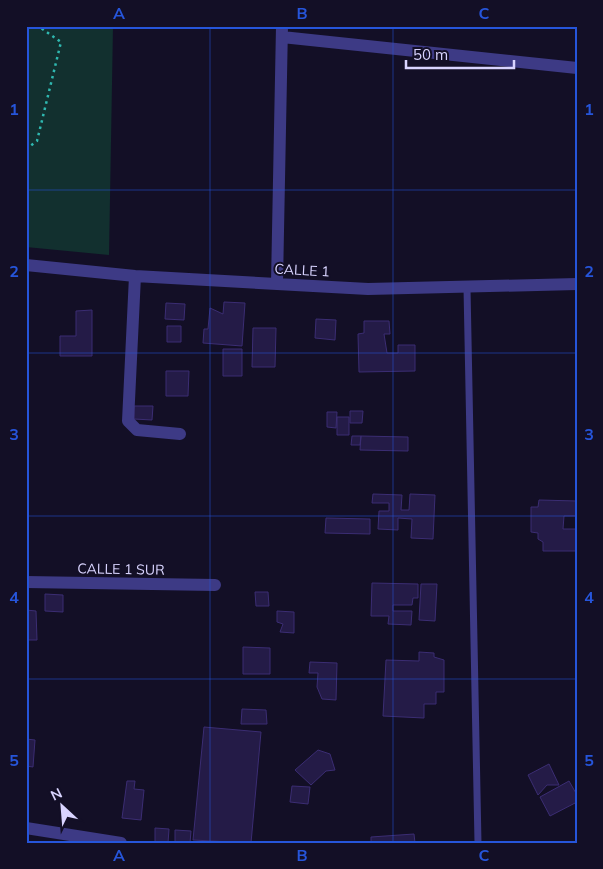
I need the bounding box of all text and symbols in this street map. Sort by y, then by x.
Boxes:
text: A [113,3,125,23]
text: B [296,3,308,23]
text: C [479,3,490,23]
scale bar [406,38,513,70]
text: 50 m [413,45,448,64]
text: 1 [9,99,19,119]
text: 1 [584,99,594,119]
street label: CALLE 1 [274,260,330,280]
text: 2 [9,261,19,281]
text: 2 [584,261,594,281]
text: 3 [9,424,19,444]
text: 3 [584,424,594,444]
street label: CALLE 1 SUR [77,559,165,579]
text: 4 [9,587,19,607]
text: 4 [584,587,594,607]
text: 5 [9,750,19,770]
text: 5 [584,750,594,770]
north arrow [38,782,88,832]
text: N [48,784,65,805]
text: A [113,845,125,865]
text: B [296,845,308,865]
text: C [479,845,490,865]

